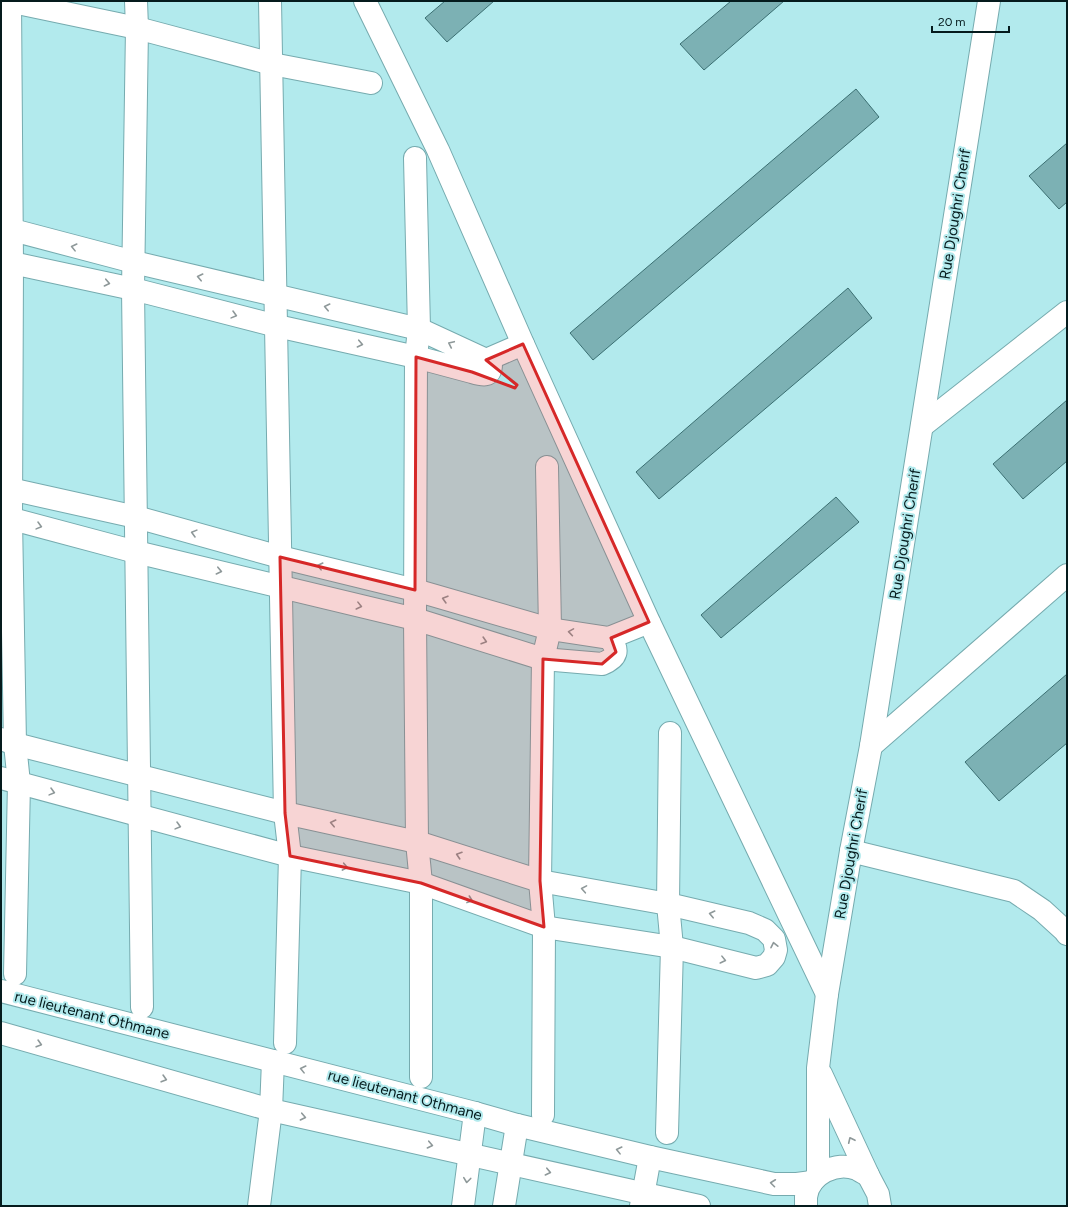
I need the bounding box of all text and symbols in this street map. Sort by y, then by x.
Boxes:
scale bar [932,8,1009,34]
text: 20 m [938,15,966,29]
street label: Rue Djoughri Cherif [936,147,974,281]
one-way arrow [71,243,78,252]
one-way arrow [197,274,204,282]
one-way arrow [104,279,111,287]
one-way arrow [324,304,330,312]
one-way arrow [230,310,237,319]
one-way arrow [357,340,363,348]
one-way arrow [448,341,455,349]
street label: Rue Djoughri Cherif [886,467,924,601]
one-way arrow [35,521,42,530]
one-way arrow [191,529,198,538]
one-way arrow [316,563,323,571]
one-way arrow [216,567,222,575]
one-way arrow [442,595,449,604]
one-way arrow [356,601,362,609]
one-way arrow [568,628,574,637]
one-way arrow [480,636,487,645]
one-way arrow [48,787,55,796]
street label: Rue Djoughri Cherif [831,787,871,921]
one-way arrow [330,820,336,828]
one-way arrow [174,821,181,830]
one-way arrow [455,851,462,860]
one-way arrow [341,863,348,871]
one-way arrow [581,885,587,893]
one-way arrow [466,896,473,904]
one-way arrow [708,910,715,918]
one-way arrow [771,941,779,948]
one-way arrow [720,955,726,963]
street label: rue lieutenant Othmane [13,987,171,1043]
one-way arrow [35,1039,42,1048]
one-way arrow [300,1065,307,1074]
street label: rue lieutenant Othmane [326,1066,484,1124]
one-way arrow [160,1074,167,1083]
one-way arrow [300,1112,306,1120]
one-way arrow [848,1136,856,1144]
one-way arrow [426,1140,433,1148]
one-way arrow [616,1146,622,1154]
one-way arrow [545,1167,552,1175]
one-way arrow [462,1177,471,1183]
one-way arrow [770,1179,777,1188]

